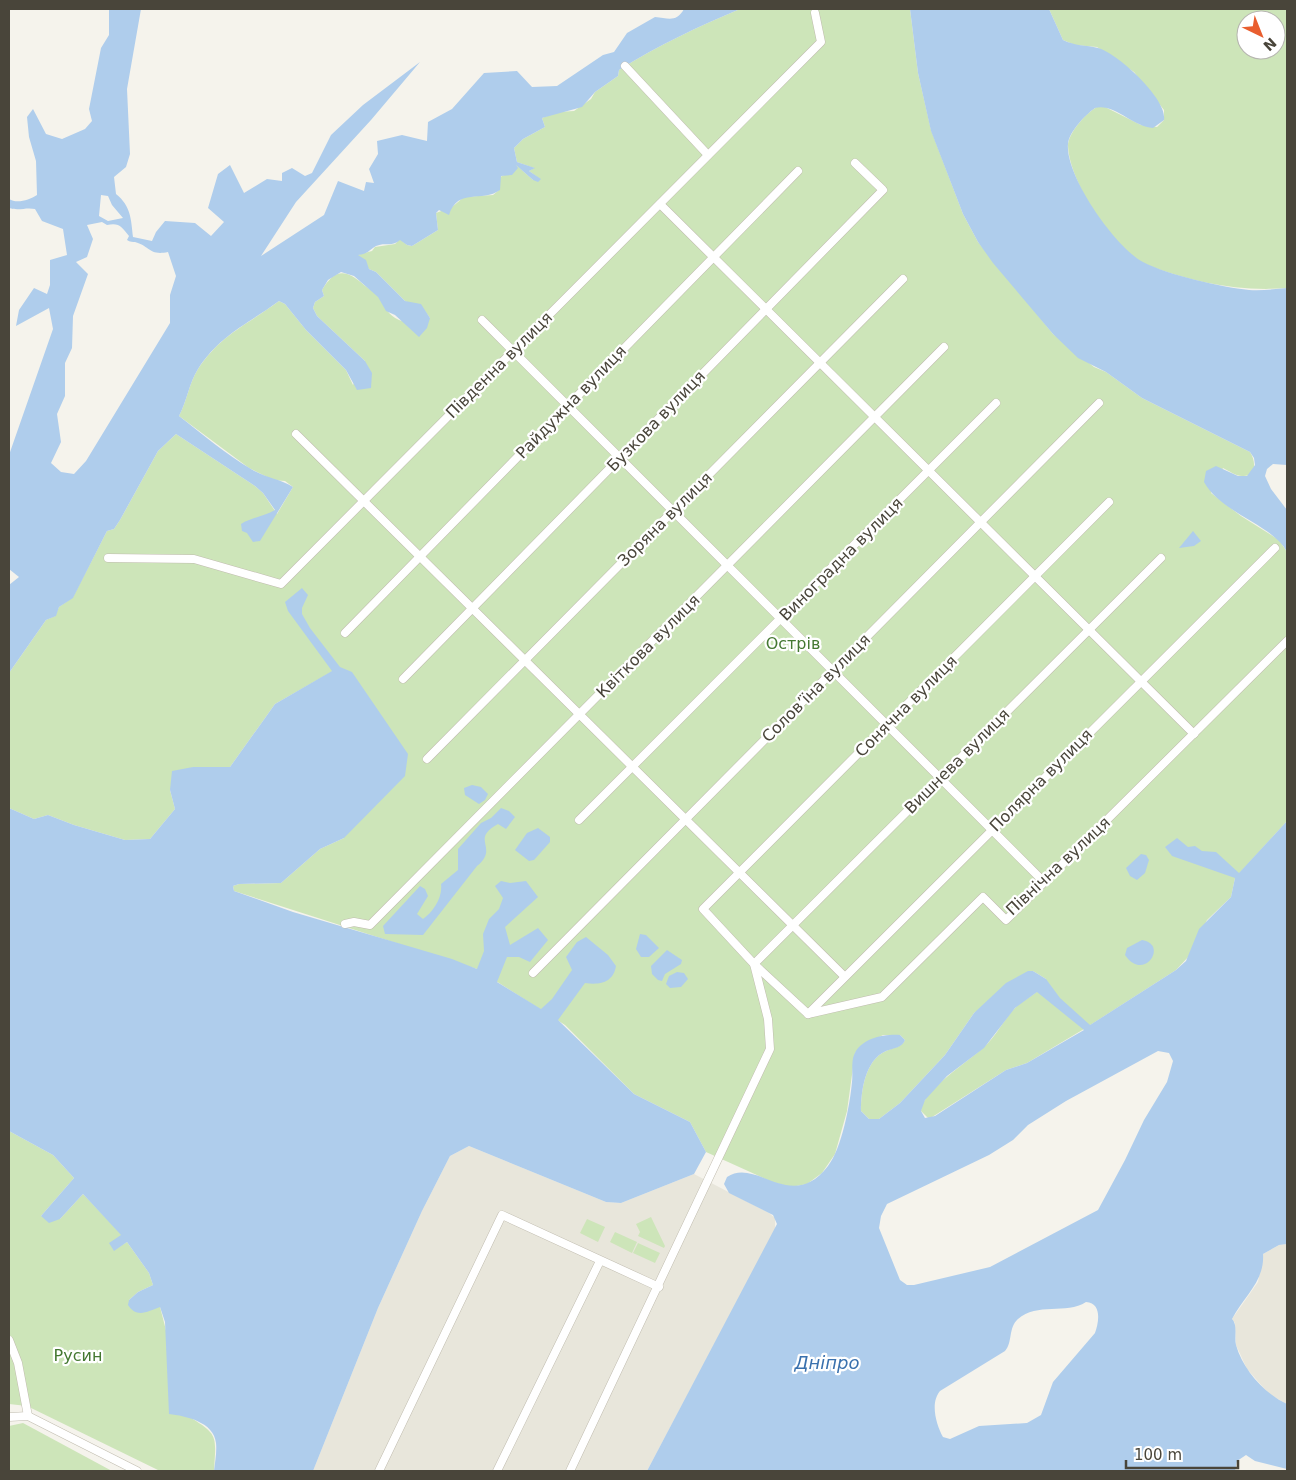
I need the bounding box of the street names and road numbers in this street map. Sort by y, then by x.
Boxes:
street label: Південна вулиця [442,308,556,422]
street label: Райдужна вулиця [512,341,630,463]
street label: Бузкова вулиця [603,367,709,475]
street label: Зоряна вулиця [614,468,716,570]
street label: Виноградна вулиця [775,493,907,625]
street label: Квіткова вулиця [592,590,704,702]
street label: Соловʼїна вулиця [758,630,874,746]
street label: Сонячна вулиця [851,651,961,761]
street label: Вишнева вулиця [901,705,1013,817]
street label: Полярна вулиця [986,725,1096,835]
street label: Північна вулиця [1002,813,1114,919]

